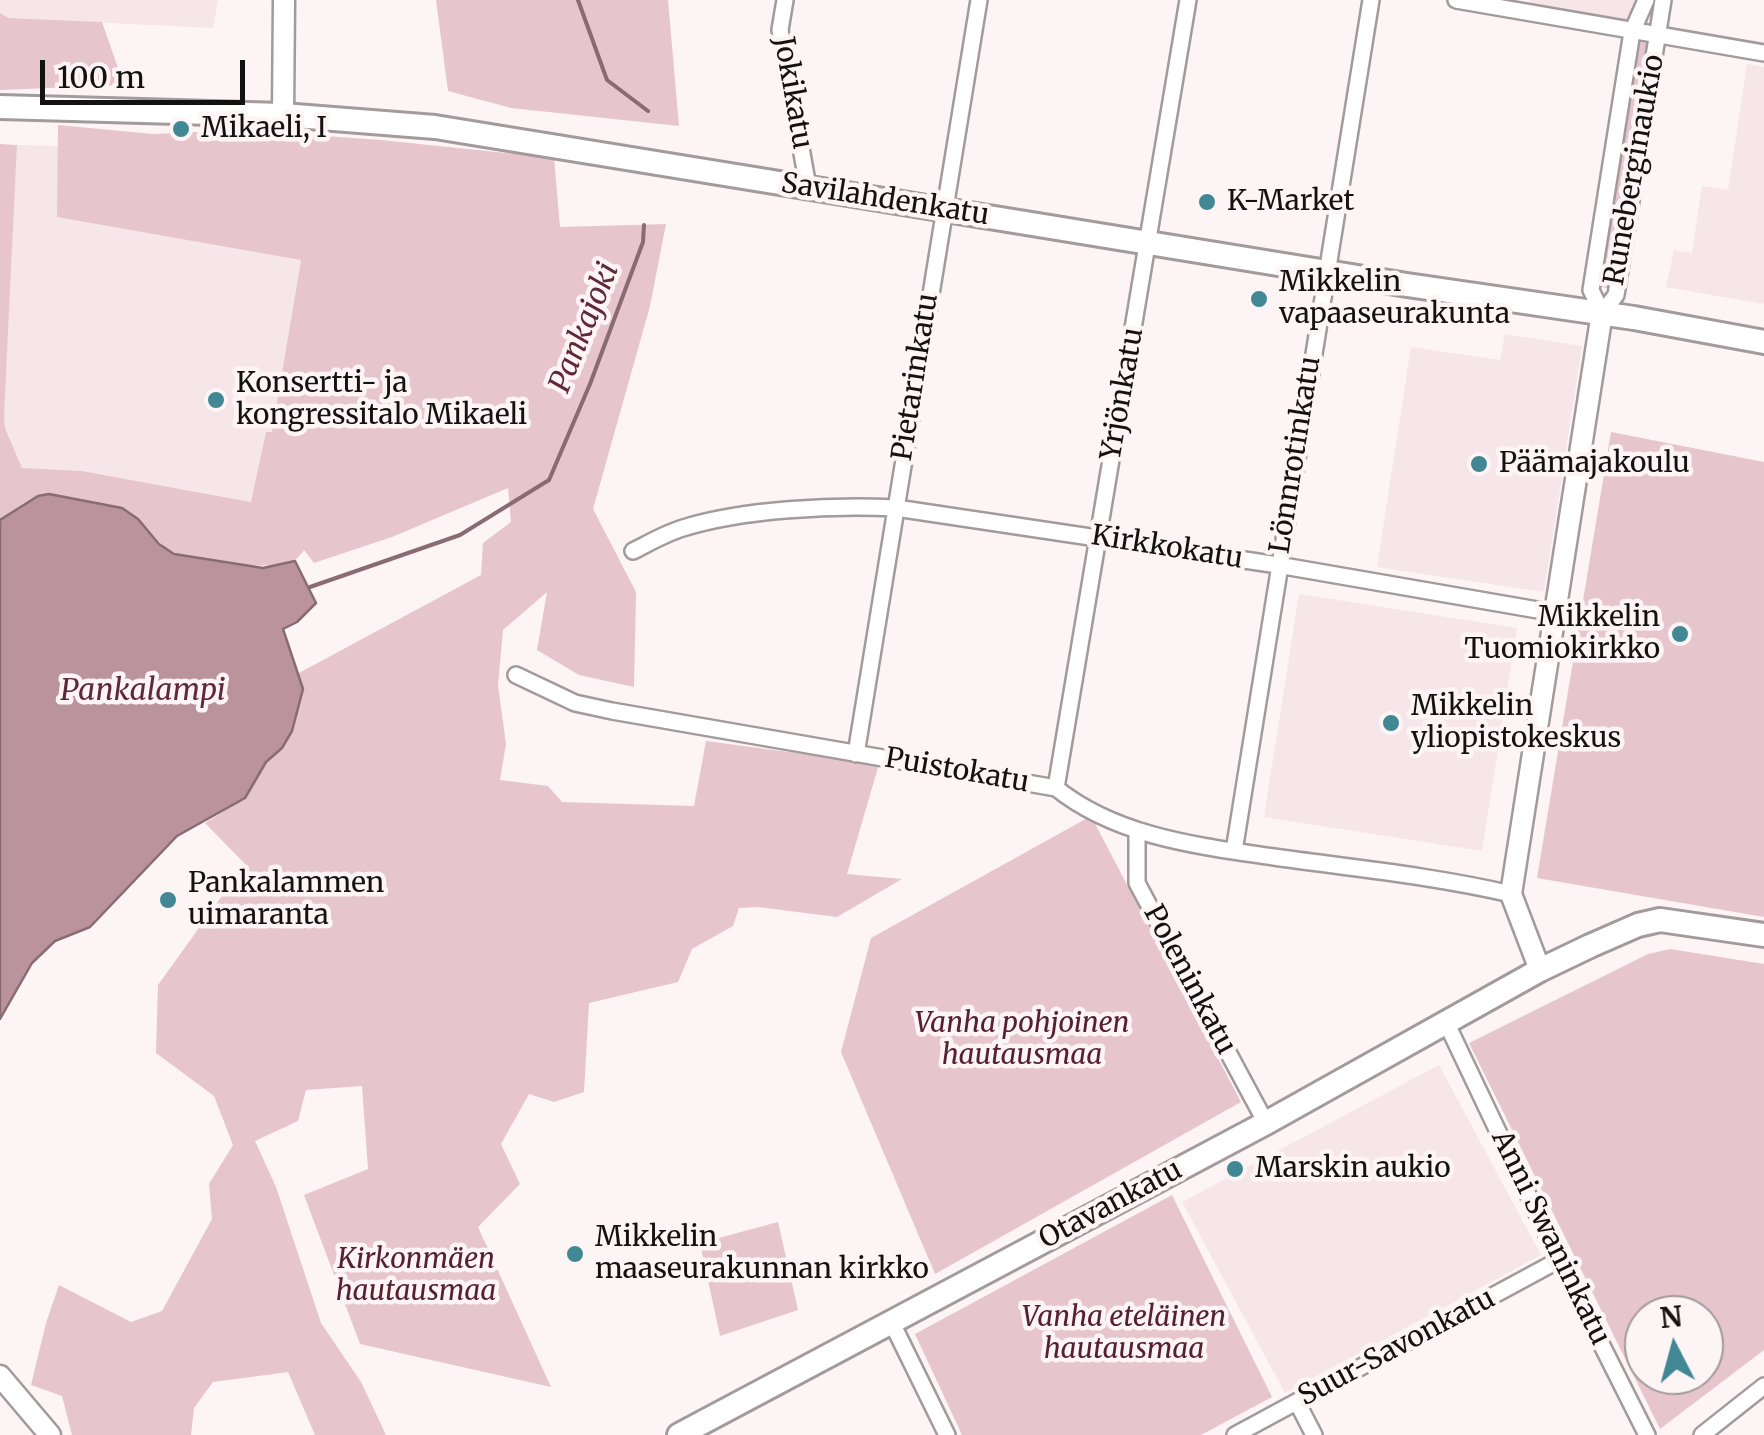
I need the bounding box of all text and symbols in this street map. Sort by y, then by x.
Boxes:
street label: Jokikatu [766,34,818,152]
scale bar [45,40,250,102]
street label: Runeberginaukio [1598,52,1672,288]
text: 100 m [57,58,145,96]
place label: Mikaeli, I [201,112,327,146]
marker: Mikaeli, I [170,118,192,140]
street label: Savilahdenkatu [779,167,991,233]
place label: K-Market [1227,185,1354,219]
marker: K-Market [1196,191,1218,213]
water label: Pankajoki [543,258,627,398]
place label: Mikkelin vapaaseurakunta [1279,266,1510,332]
marker: Mikkelin vapaaseurakunta [1248,288,1270,310]
street label: Pietarinkatu [886,291,946,463]
street label: Yrjönkatu [1095,325,1151,463]
street label: Lönnrotinkatu [1264,354,1328,556]
place label: Konsertti- ja kongressitalo Mikaeli [236,367,527,433]
marker: Konsertti- ja kongressitalo Mikaeli [205,389,227,411]
place label: Päämajakoulu [1499,447,1690,481]
marker: Päämajakoulu [1468,453,1490,475]
street label: Kirkkokatu [1089,519,1245,577]
place label: Mikkelin Tuomiokirkko [1464,601,1660,667]
marker: Mikkelin Tuomiokirkko [1669,623,1691,645]
water label: Pankalampi [60,674,226,710]
place label: Mikkelin yliopistokeskus [1411,690,1621,756]
marker: Mikkelin yliopistokeskus [1380,712,1402,734]
street label: Puistokatu [882,742,1032,800]
place label: Pankalammen uimaranta [188,867,384,933]
marker: Pankalammen uimaranta [157,889,179,911]
street label: Poleninkatu [1136,900,1242,1060]
park label: Vanha pohjoinen hautausmaa [915,1007,1129,1073]
street label: Anni Swaninkatu [1483,1125,1617,1351]
place label: Marskin aukio [1255,1152,1451,1186]
street label: Otavankatu [1034,1153,1188,1257]
marker: Marskin aukio [1224,1158,1246,1180]
place label: Mikkelin maaseurakunnan kirkko [595,1221,929,1287]
park label: Kirkonmäen hautausmaa [336,1243,496,1309]
marker: Mikkelin maaseurakunnan kirkko [564,1243,586,1265]
street label: Suur-Savonkatu [1293,1282,1501,1414]
north arrow [1624,1295,1724,1395]
text: N [1658,1298,1684,1336]
park label: Vanha eteläinen hautausmaa [1022,1301,1226,1367]

